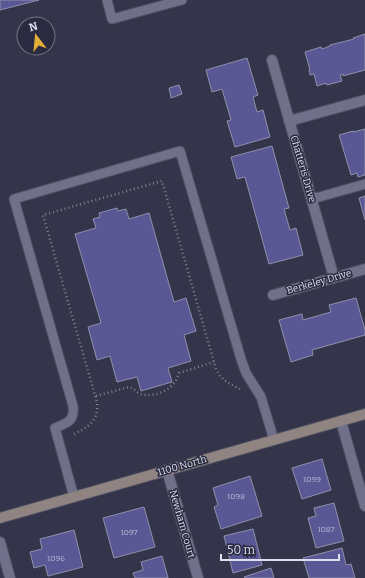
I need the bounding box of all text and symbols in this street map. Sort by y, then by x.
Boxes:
north arrow [16,16,56,56]
text: N [28,19,40,34]
street label: Chatteris Drive [288,134,318,204]
street label: Berkeley Drive [285,267,353,297]
street label: 1100 North [156,453,209,479]
house number: 1099 [303,475,321,484]
street label: Newham Court [167,489,198,560]
house number: 1098 [227,492,245,501]
house number: 1087 [317,525,335,534]
house number: 1097 [121,528,137,537]
scale bar [221,536,339,562]
text: 50 m [227,543,256,557]
house number: 1096 [47,554,65,563]

